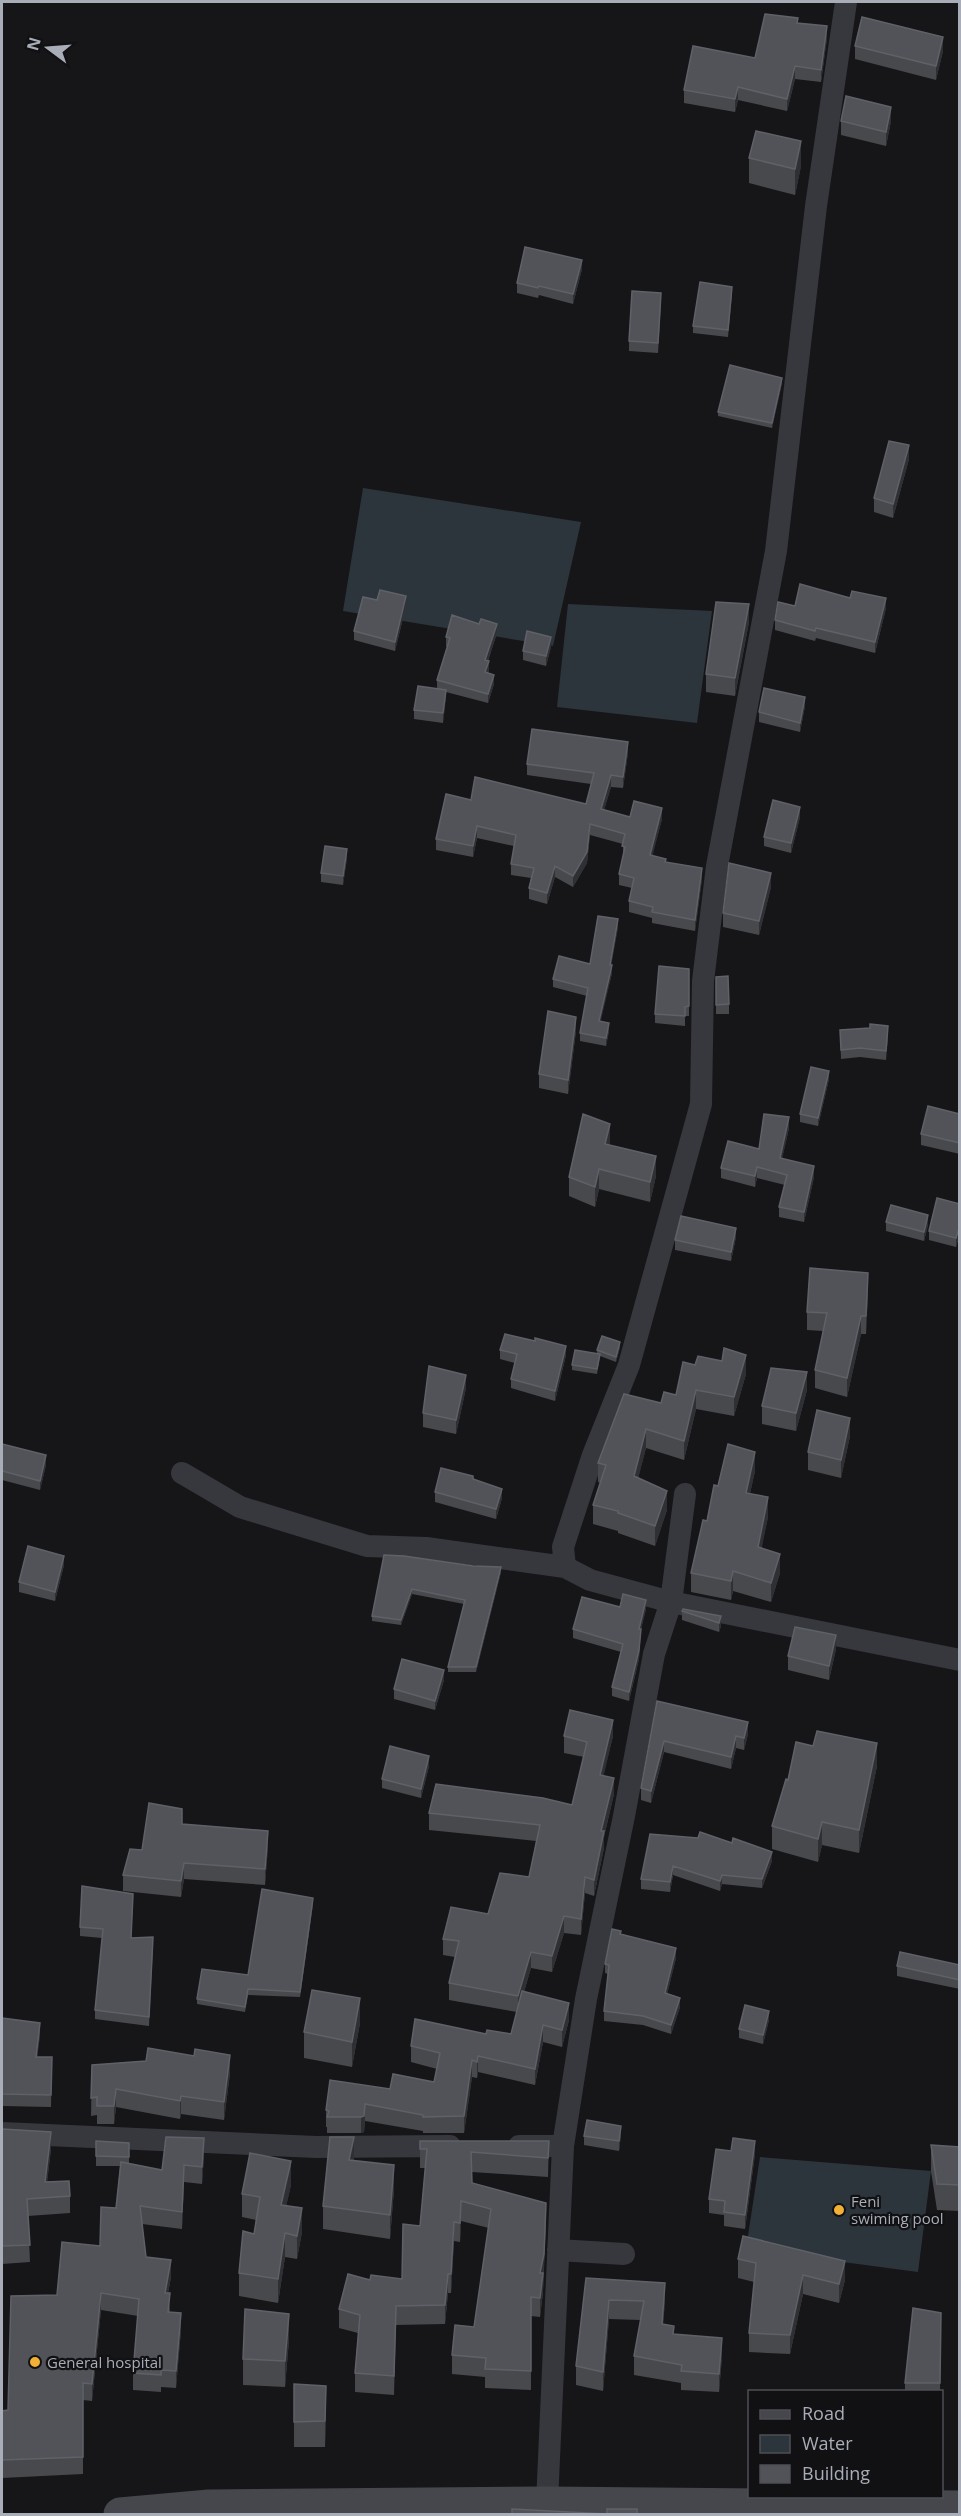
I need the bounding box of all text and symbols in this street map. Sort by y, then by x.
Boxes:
north arrow [18,18,78,78]
text: N [21,35,46,53]
place label: Feni swiming pool [851,2191,943,2228]
marker: Feni swiming pool [832,2203,846,2217]
place label: General hospital [47,2352,162,2372]
marker: General hospital [28,2355,42,2369]
legend [748,2390,943,2498]
text: Road [802,2401,845,2425]
text: Water [802,2431,853,2455]
text: Building [802,2461,870,2485]

